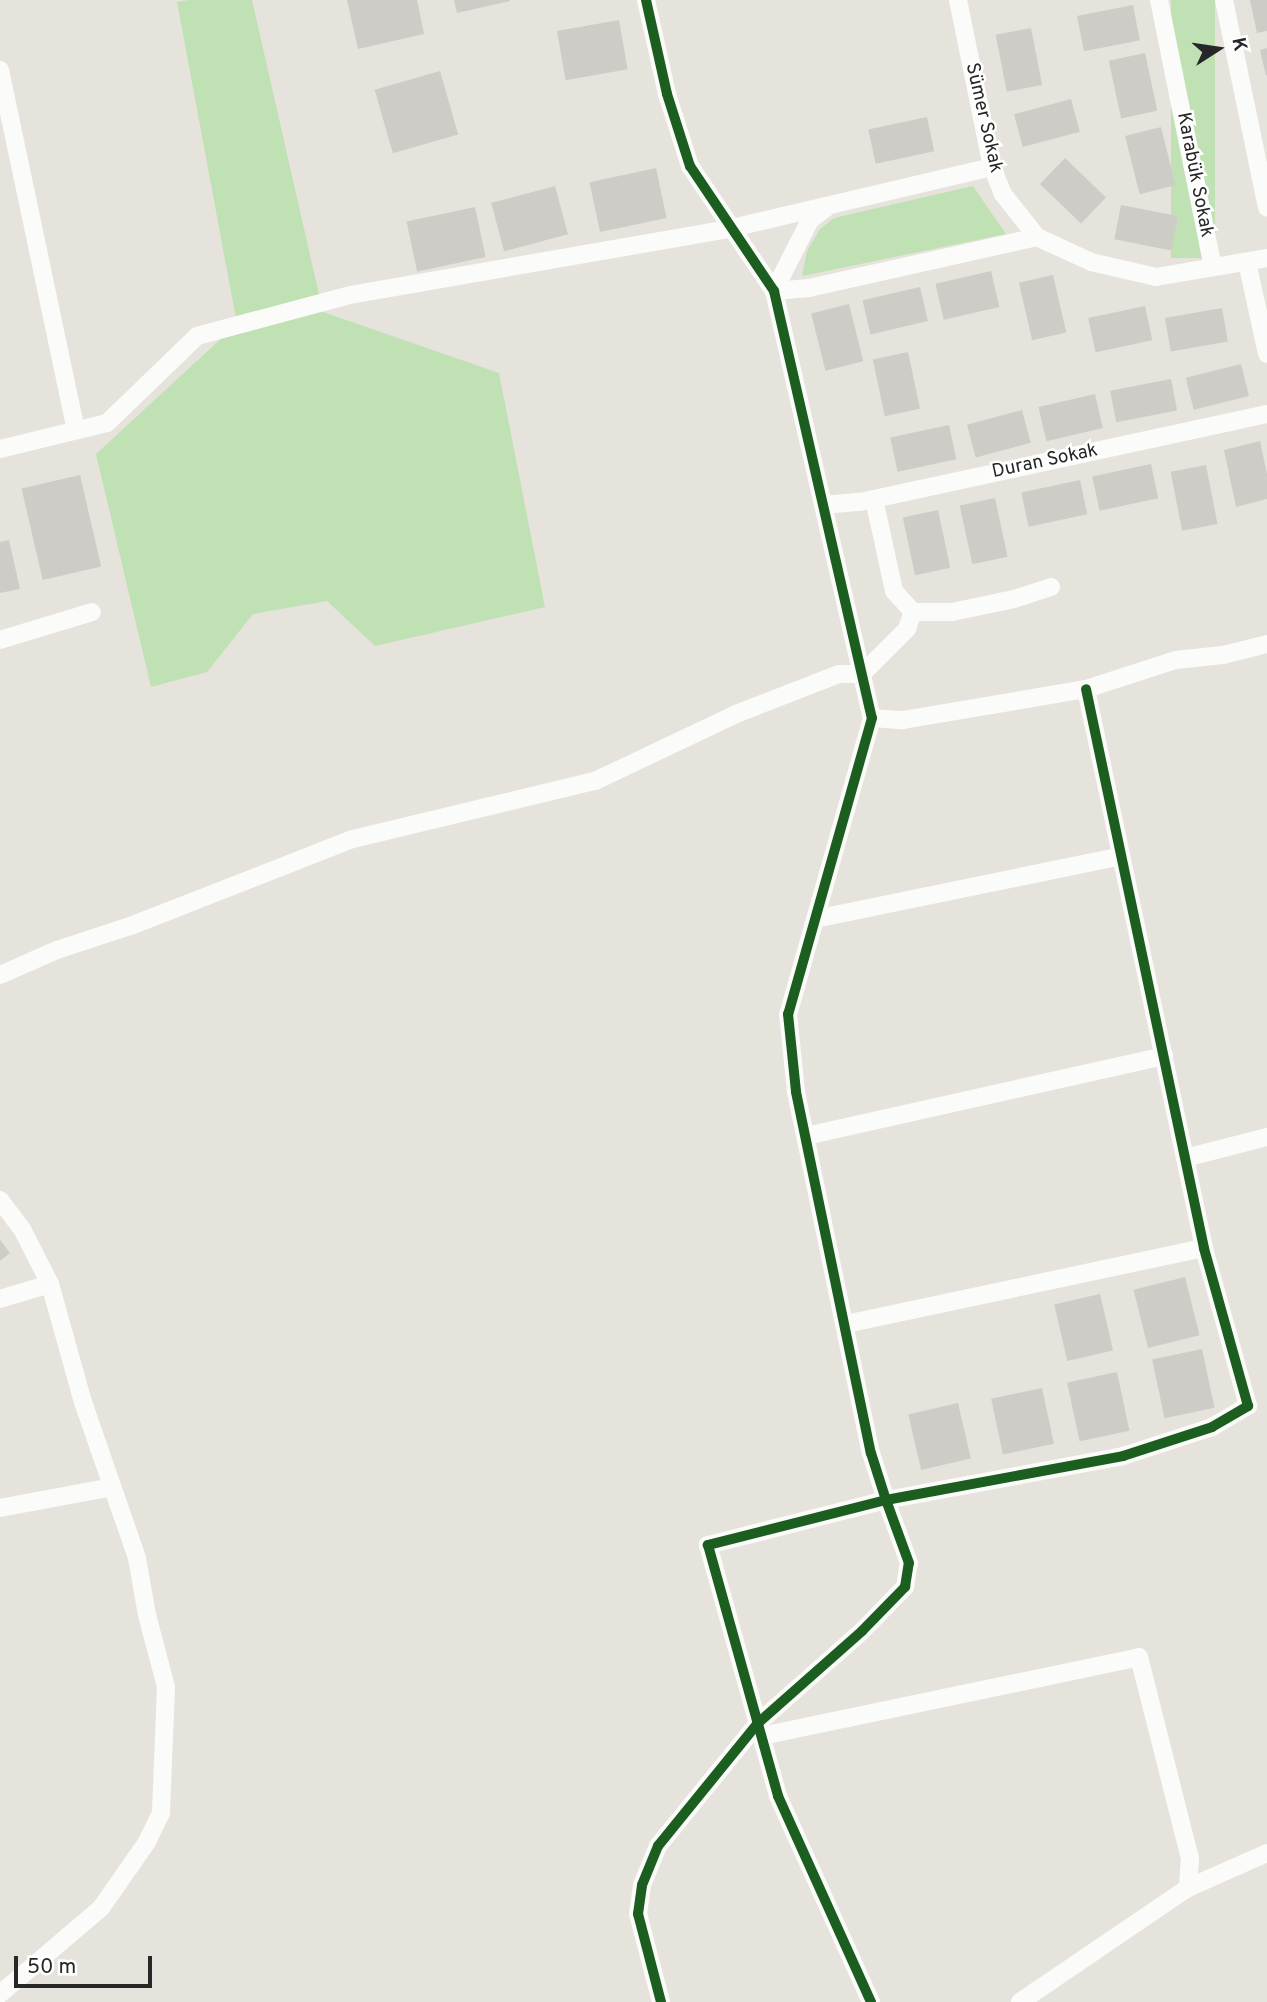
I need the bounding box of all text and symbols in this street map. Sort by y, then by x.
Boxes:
north arrow [1183,14,1253,84]
text: K [1225,36,1252,54]
street label: Sümer Sokak [959,61,1007,175]
street label: Karabük Sokak [1171,111,1217,239]
street label: Duran Sokak [990,440,1100,484]
scale bar [18,1942,156,1986]
text: 50 m [27,1954,76,1981]

